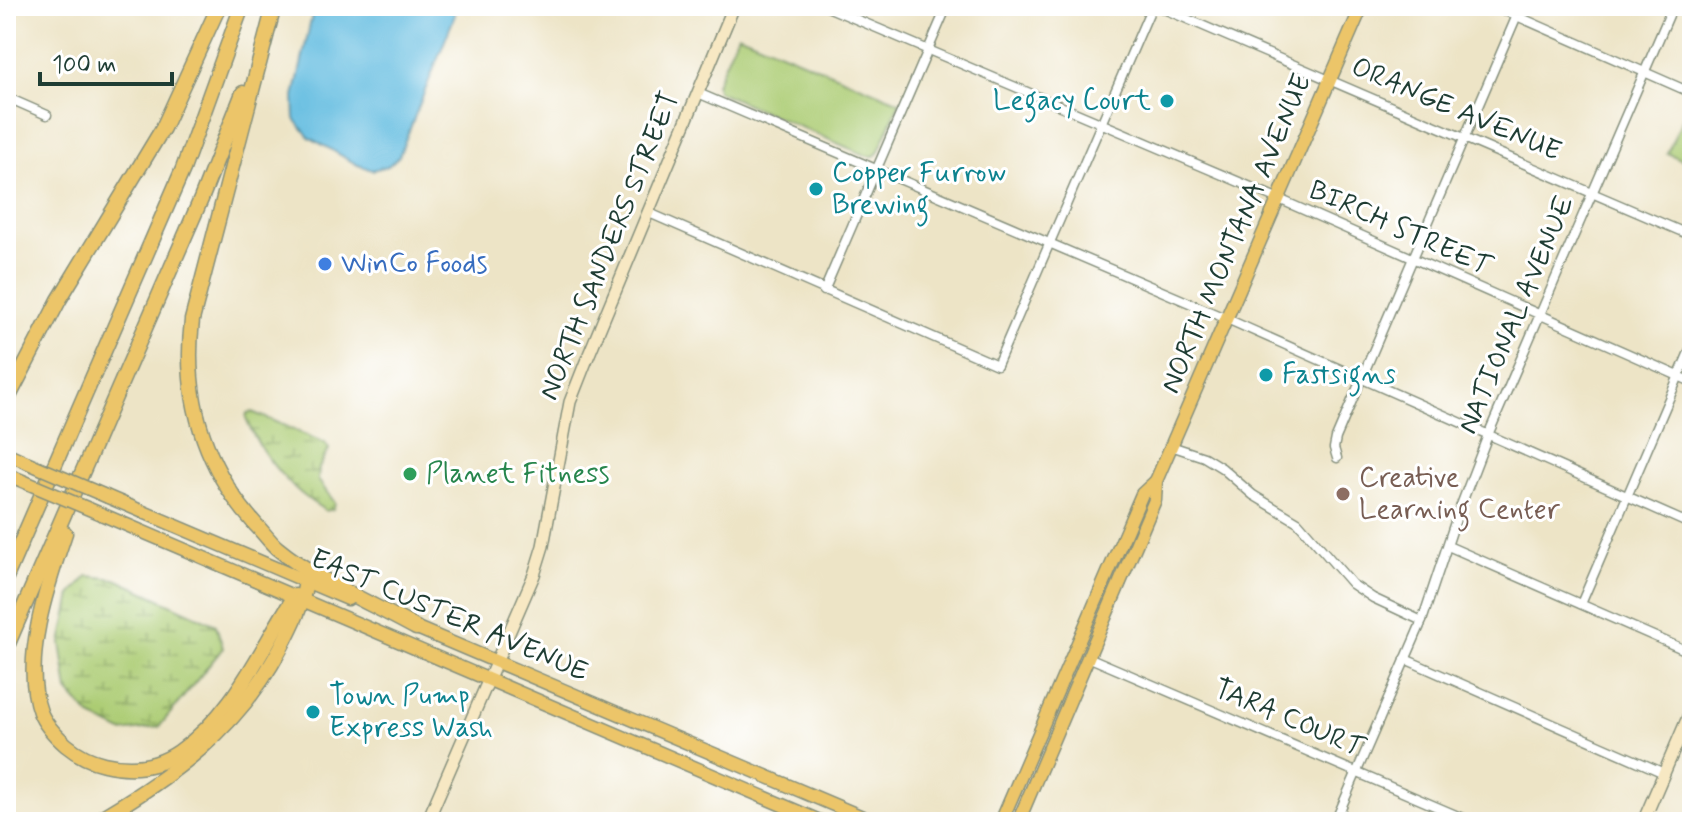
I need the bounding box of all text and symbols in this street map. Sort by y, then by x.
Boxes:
scale bar [40,36,172,86]
street label: ORANGE AVENUE [1346,49,1566,171]
text: 100 m [52,50,116,81]
street label: NORTH MONTANA AVENUE [1153,69,1321,399]
place label: Legacy Court [993,83,1152,123]
street label: NORTH SANDERS STREET [531,86,689,406]
marker: Legacy Court [1158,92,1176,110]
place label: Copper Furrow Brewing [832,155,1006,227]
street label: BIRCH STREET [1303,172,1498,286]
marker: Copper Furrow Brewing [807,180,825,198]
street label: NATIONAL AVENUE [1450,190,1584,440]
place label: WinCo Foods [341,246,487,283]
marker: WinCo Foods [316,255,334,273]
place label: Fastsigns [1282,357,1396,397]
marker: Fastsigns [1257,366,1275,384]
place label: Planet Fitness [426,456,610,493]
place label: Creative Learning Center [1359,460,1561,532]
marker: Planet Fitness [401,465,419,483]
marker: Creative Learning Center [1334,485,1352,503]
street label: EAST CUSTER AVENUE [305,541,593,691]
street label: TARA COURT [1208,671,1371,768]
place label: Town Pump Express Wash [329,678,493,747]
marker: Town Pump Express Wash [304,703,322,721]

